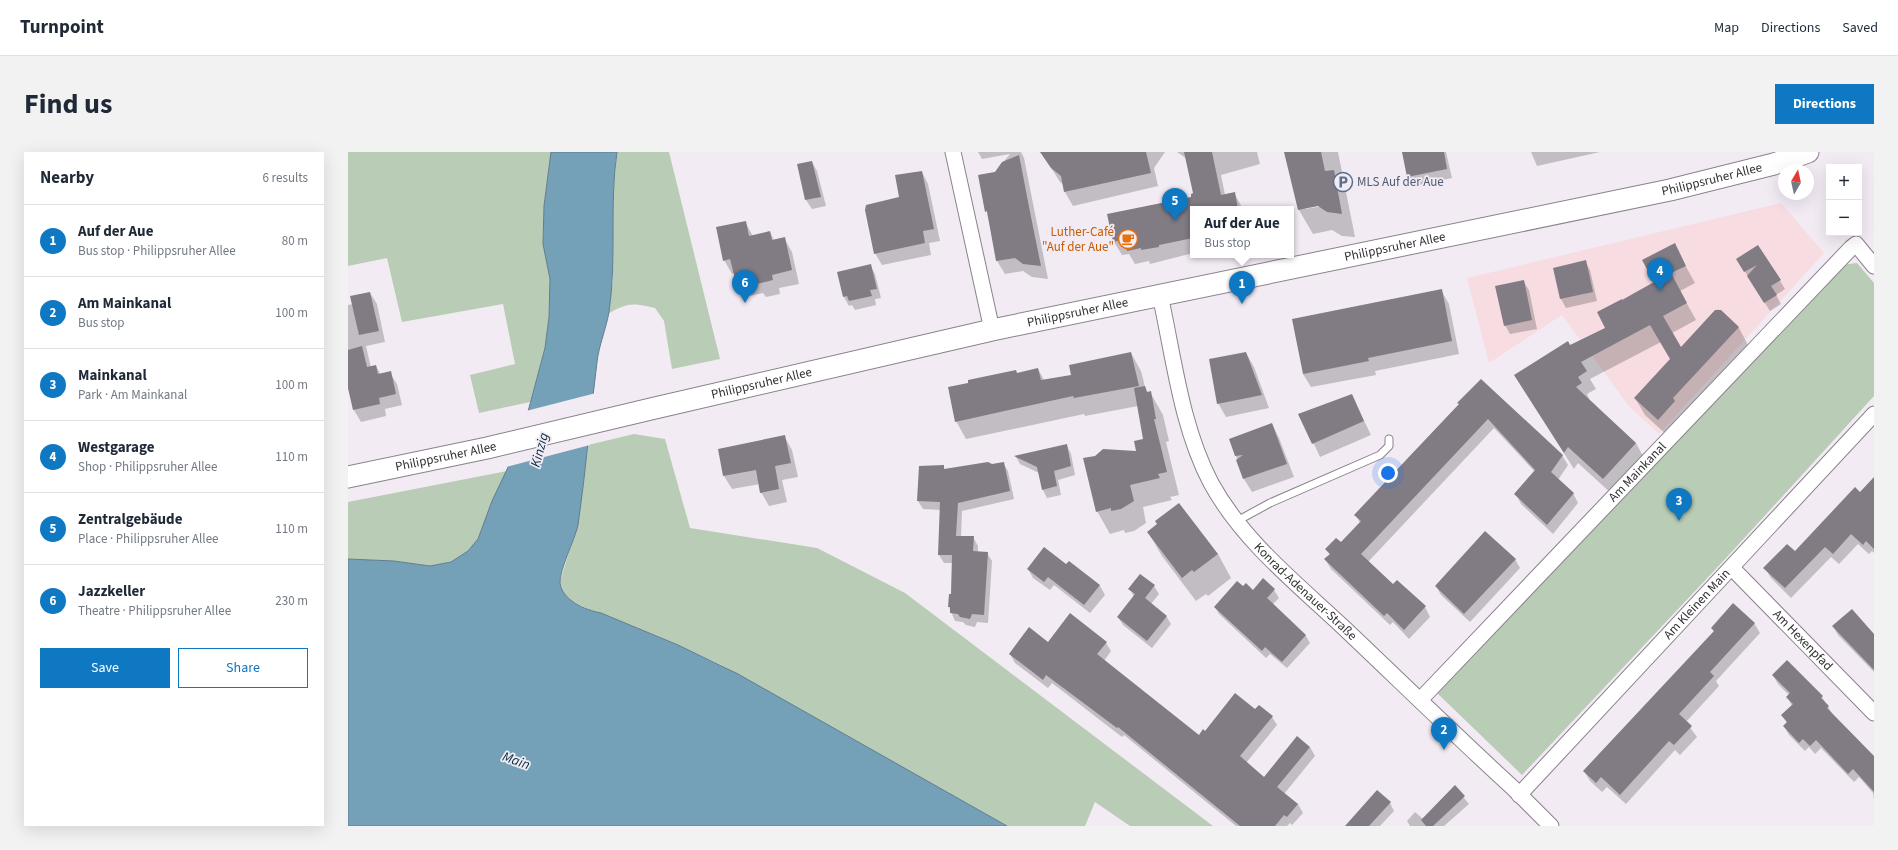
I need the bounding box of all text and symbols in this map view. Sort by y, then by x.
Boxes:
text: Turnpoint [20,14,104,41]
text: Map [1714,18,1739,38]
text: Directions [1761,18,1820,38]
text: Saved [1842,18,1878,38]
text: Find us [24,84,112,124]
button: Directions [1775,84,1874,124]
street label: Philippsruher Allee [1660,158,1764,201]
north arrow [1778,164,1814,200]
map controls [1826,164,1862,236]
button: + [1826,164,1862,200]
text: Nearby [40,166,94,190]
text: 6 results [263,169,308,187]
parking icon: MLS Auf der Aue [1332,171,1354,193]
place label: MLS Auf der Aue [1357,173,1444,191]
pin: 5 [1162,188,1188,221]
button: − [1826,200,1862,236]
popup [1190,206,1294,258]
text: Auf der Aue [1204,213,1280,234]
text: Auf der Aue [78,221,153,242]
place label: Luther-Café "Auf der Aue" [1042,223,1114,256]
cafe icon: Luther-Café "Auf der Aue" [1117,228,1139,250]
street label: Philippsruher Allee [1343,228,1447,266]
text: 1 [50,232,56,250]
text: 80 m [282,232,308,250]
text: Bus stop [1204,234,1251,252]
text: Bus stop · Philippsruher Allee [78,242,236,260]
pin: 4 [1647,258,1673,291]
pin: 6 [732,270,758,303]
pin: 1 [1229,271,1255,304]
text: Am Mainkanal [78,293,171,314]
street label: Philippsruher Allee [1025,293,1130,332]
text: 2 [50,304,56,322]
text: 100 m [275,304,308,322]
text: Bus stop [78,314,124,332]
street label: Philippsruher Allee [709,363,814,404]
text: Mainkanal [78,365,147,386]
text: 3 [50,376,56,394]
text: 100 m [275,376,308,394]
text: Park · Am Mainkanal [78,386,187,404]
water label: Kinzig [526,431,554,469]
text: Westgarage [78,437,155,458]
street label: Philippsruher Allee [394,437,498,476]
street label: Am Mainkanal [1604,438,1670,506]
text: 4 [50,448,56,466]
text: 110 m [275,448,308,466]
text: Shop · Philippsruher Allee [78,458,218,476]
your location [1378,463,1398,483]
pin: 3 [1666,488,1692,521]
text: Zentralgebäude [78,509,182,530]
text: 5 [50,520,56,538]
text: 110 m [275,520,308,538]
text: Place · Philippsruher Allee [78,530,219,548]
street label: Konrad-Adenauer-Straße [1250,539,1361,644]
street label: Am Kleinen Main [1659,565,1734,643]
text: Jazzkeller [78,581,145,602]
text: 6 [50,592,56,610]
text: 230 m [275,592,308,610]
text: Theatre · Philippsruher Allee [78,602,231,620]
street label: Am Hexenpfad [1769,606,1837,675]
button: Save [40,648,170,688]
button: Share [178,648,308,688]
pin: 2 [1431,717,1457,750]
water label: Main [499,747,533,775]

